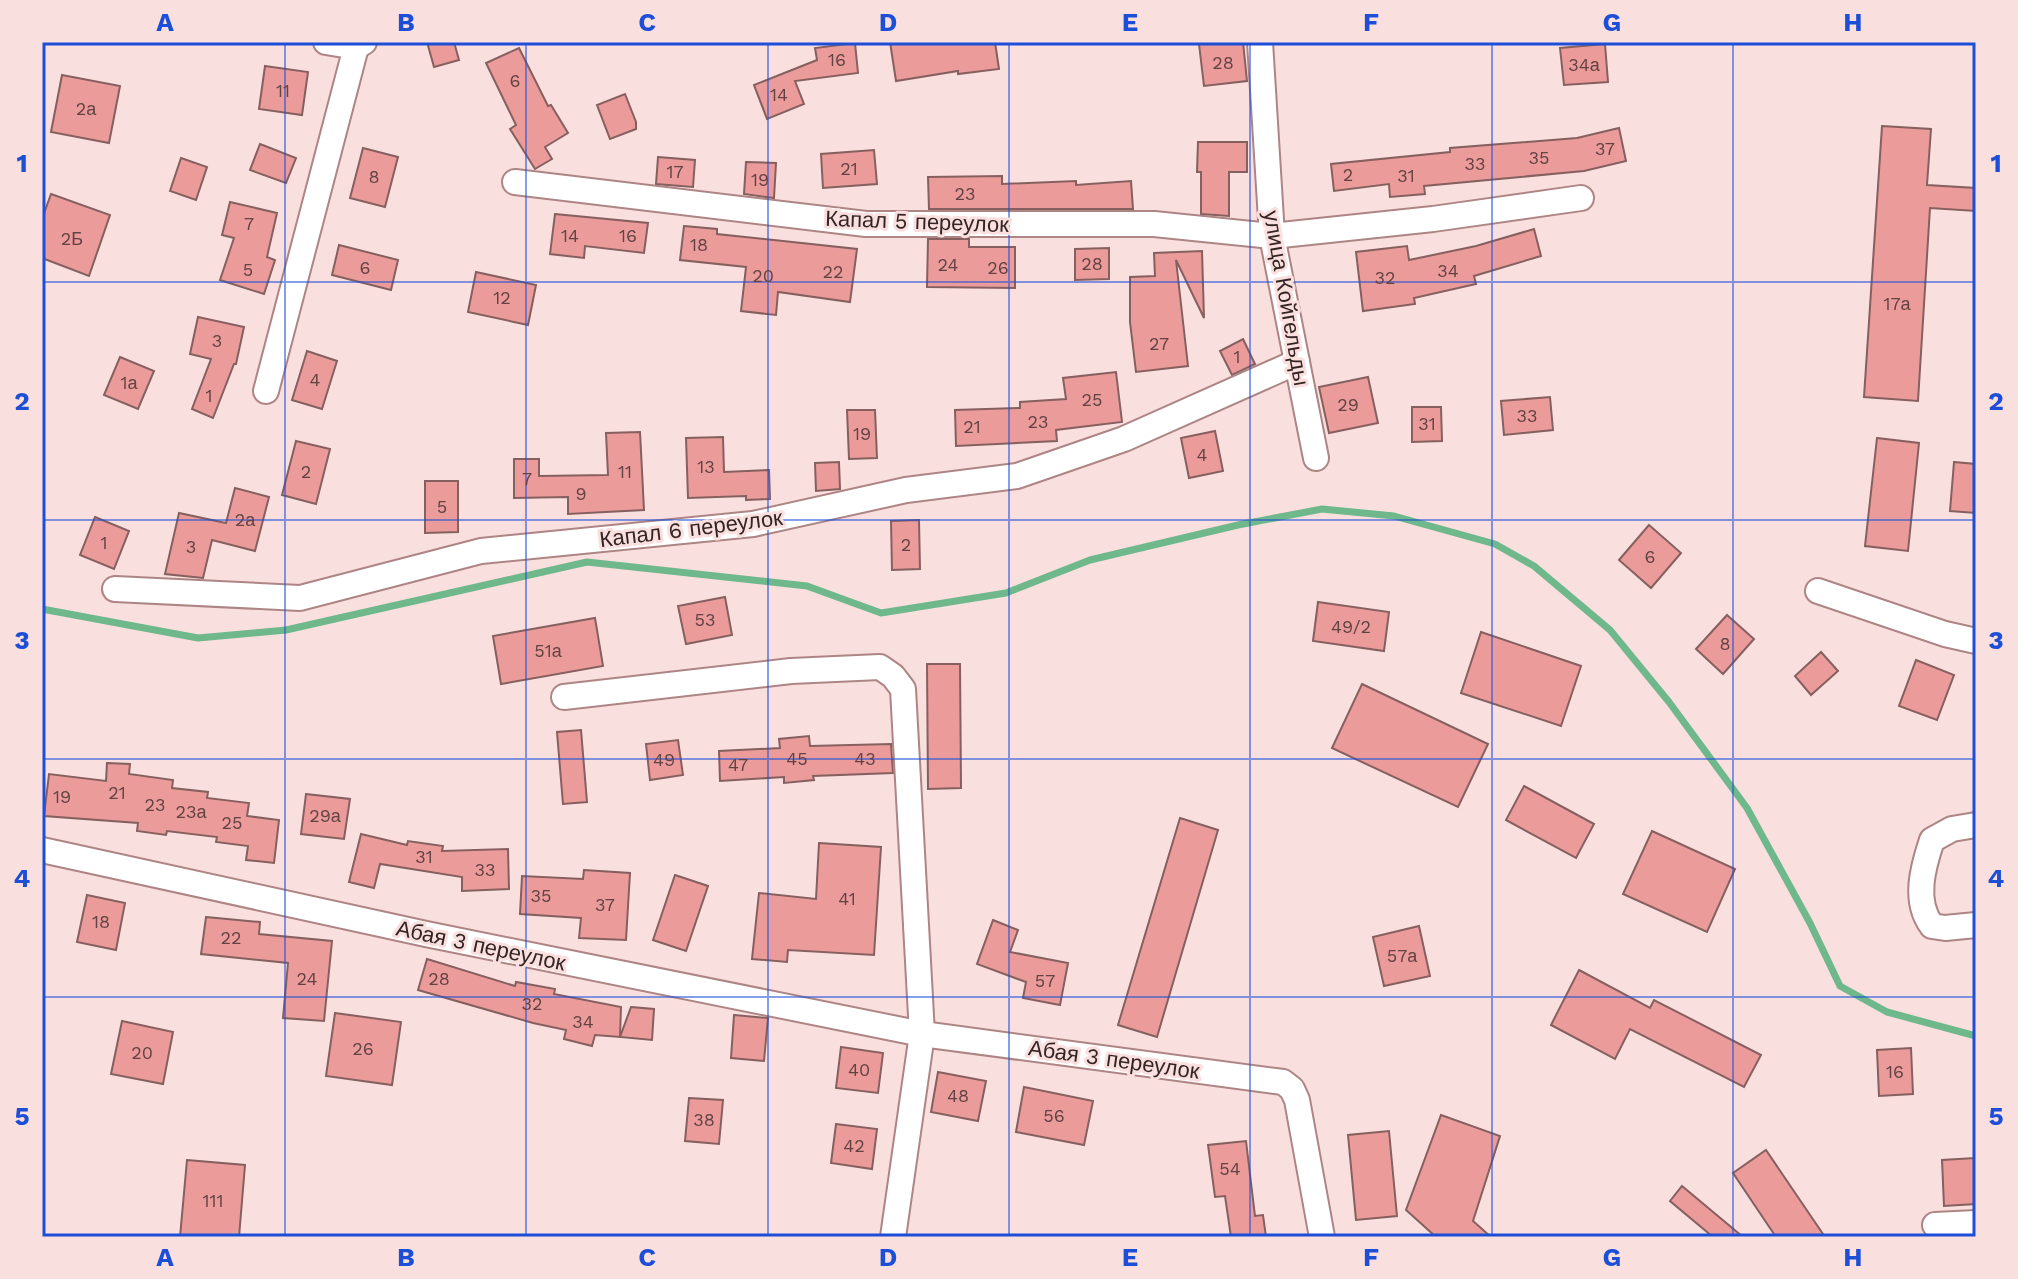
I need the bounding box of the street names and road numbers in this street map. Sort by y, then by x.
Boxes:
street label: Капал 5 переулок [825,206,1010,237]
street label: улица Койгельды [1259,209,1314,388]
street label: Капал 6 переулок [598,505,784,552]
street label: Абая 3 переулок [394,915,568,976]
street label: Абая 3 переулок [1027,1035,1201,1084]

